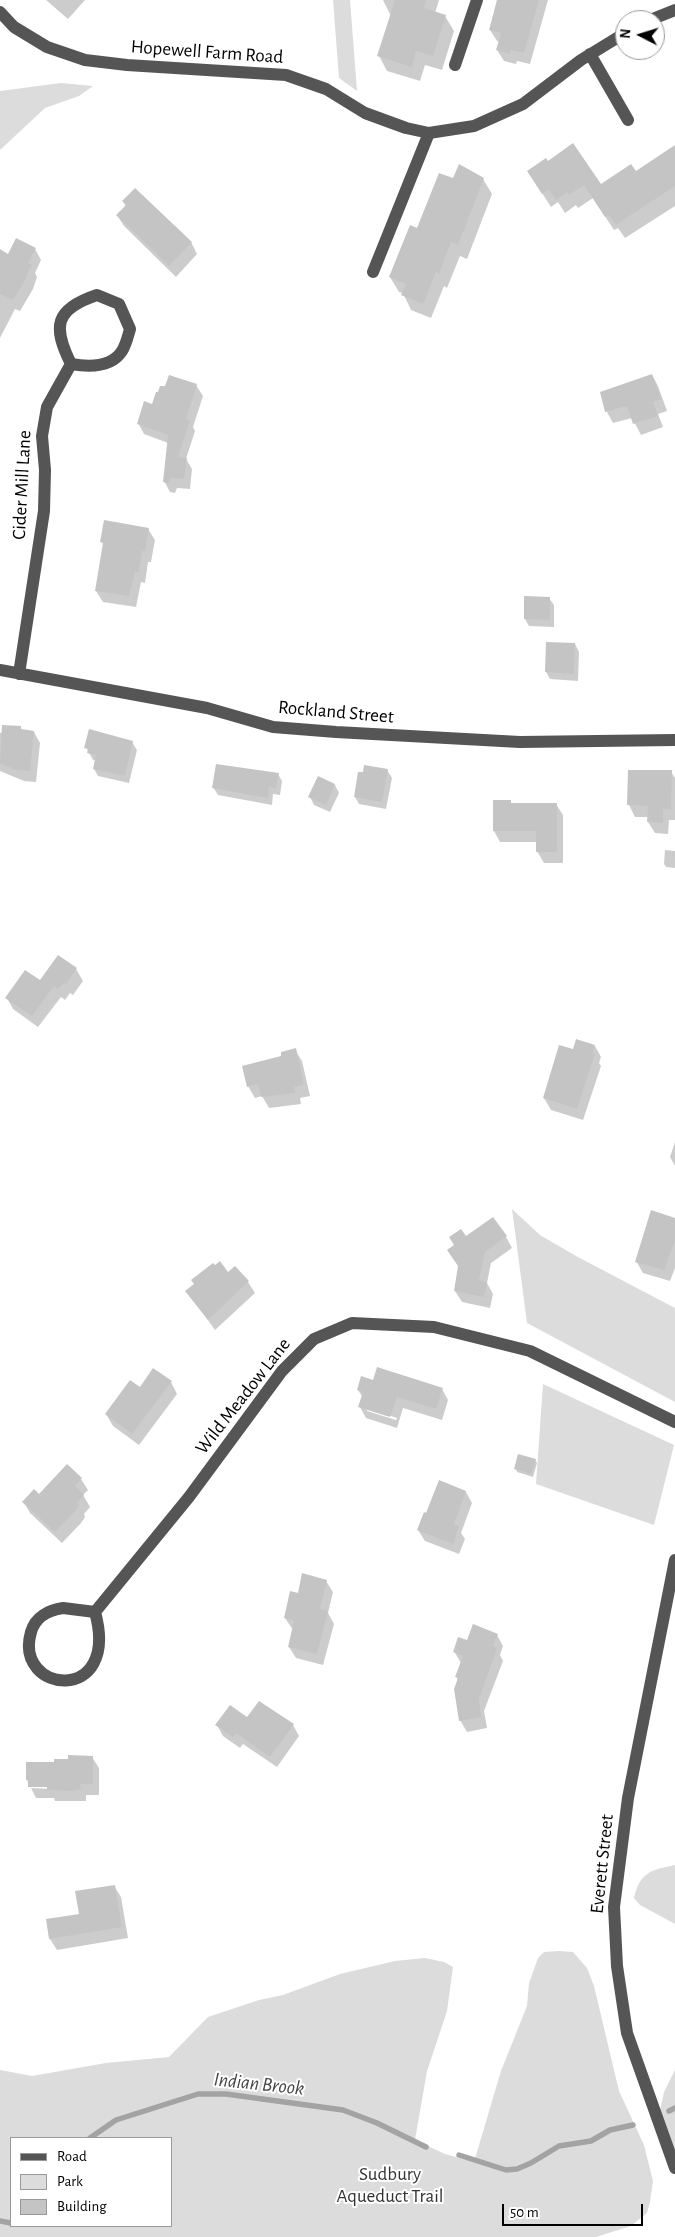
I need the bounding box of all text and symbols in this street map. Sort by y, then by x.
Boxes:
north arrow [615,10,665,60]
text: N [619,28,633,39]
street label: Hopewell Farm Road [130,35,284,69]
street label: Cider Mill Lane [8,430,36,540]
street label: Rockland Street [277,696,395,728]
street label: Wild Meadow Lane [191,1333,295,1459]
street label: Everett Street [585,1813,619,1915]
water label: Indian Brook [213,2067,305,2101]
legend [10,2137,172,2227]
text: Road [57,2149,87,2164]
park label: Sudbury Aqueduct Trail [337,2163,443,2207]
text: Park [57,2174,83,2189]
scale bar [505,2194,646,2226]
text: Building [57,2199,107,2214]
text: 50 m [510,2205,539,2220]

